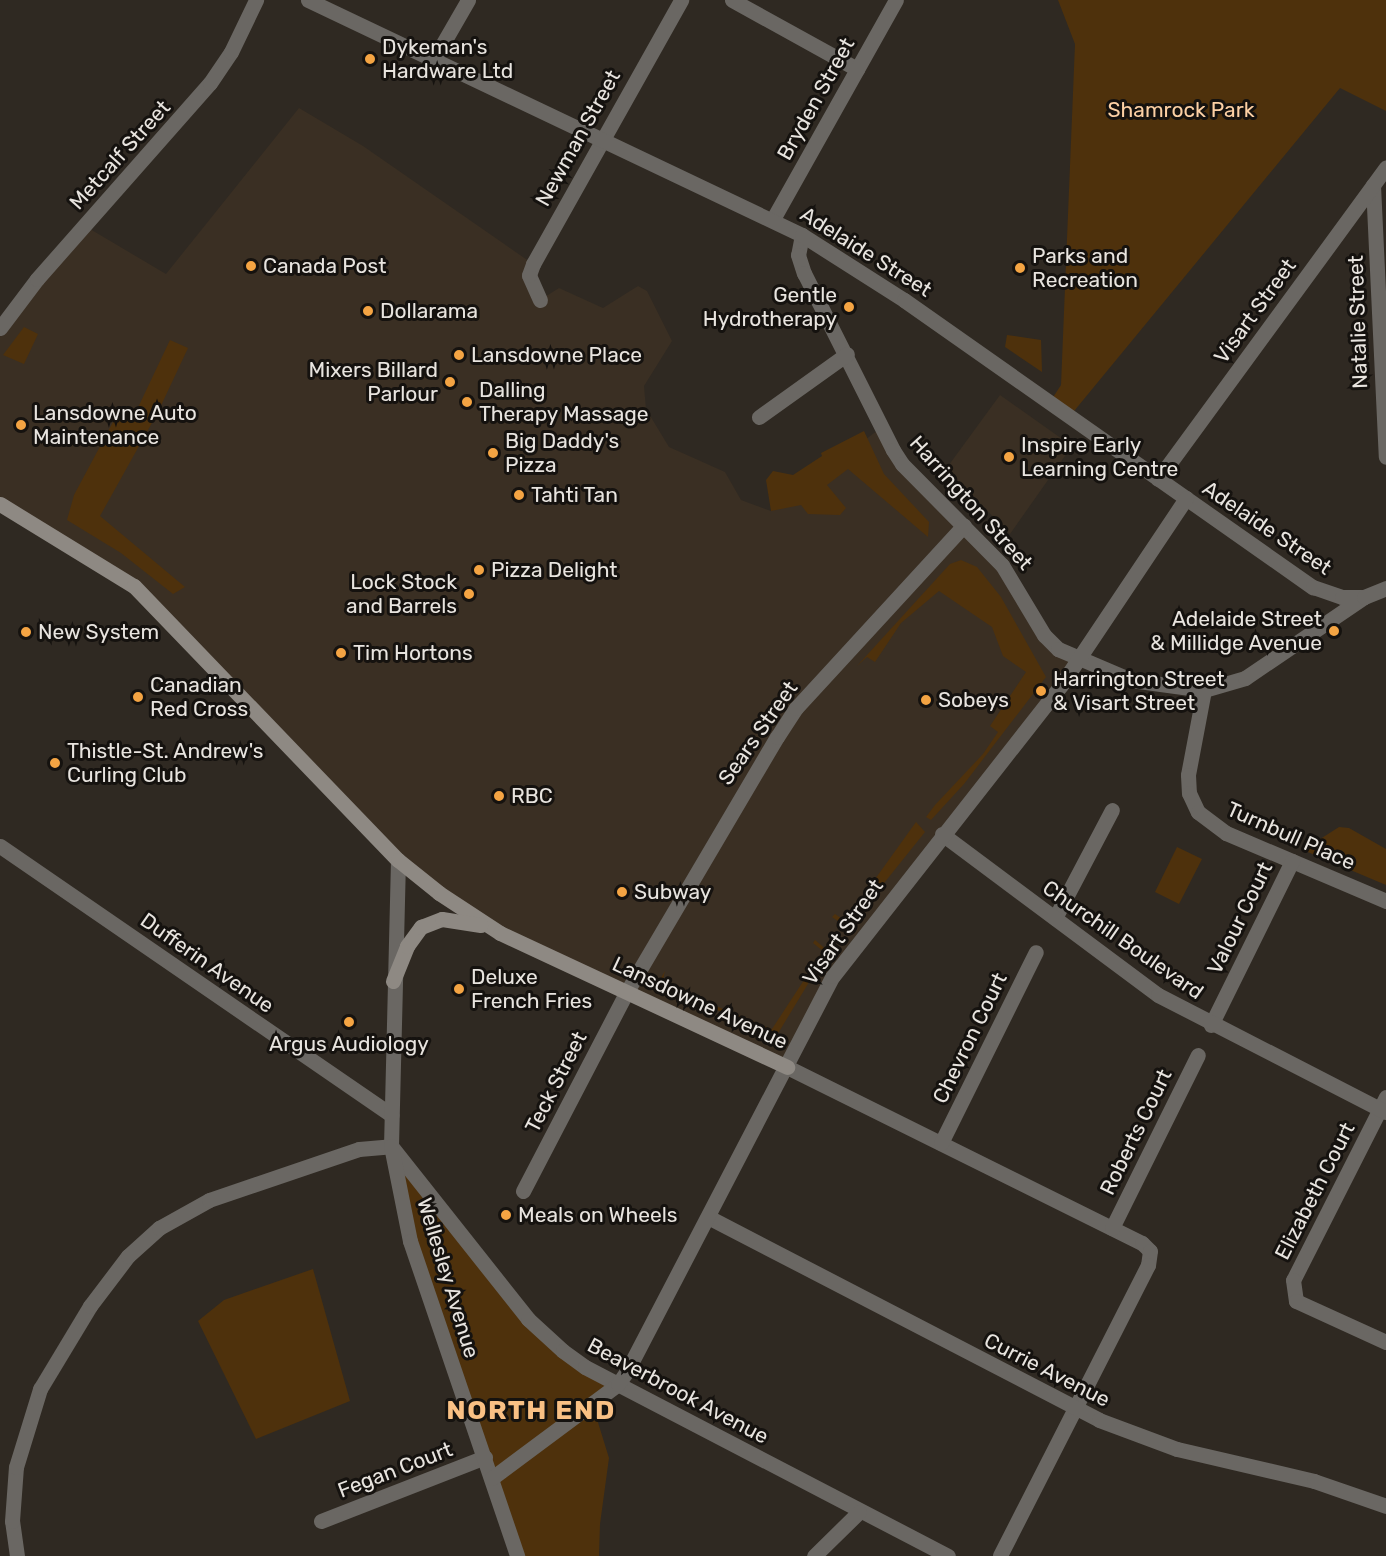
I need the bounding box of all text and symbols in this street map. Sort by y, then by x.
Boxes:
street label: Bryden Street [772,33,860,165]
place label: Dykeman's Hardware Ltd [382,34,513,84]
marker: Dykeman's Hardware Ltd [363,52,377,66]
street label: Newman Street [530,66,626,210]
street label: Metcalf Street [64,95,176,215]
park label: Shamrock Park [1107,97,1255,123]
street label: Adelaide Street [796,202,936,302]
place label: Parks and Recreation [1032,243,1138,293]
place label: Canada Post [263,253,386,279]
street label: Visart Street [1209,254,1301,368]
street label: Natalie Street [1343,255,1373,389]
marker: Canada Post [244,259,258,273]
marker: Parks and Recreation [1013,261,1027,275]
place label: Gentle Hydrotherapy [703,282,837,332]
place label: Dollarama [380,298,478,324]
marker: Gentle Hydrotherapy [842,300,856,314]
marker: Dollarama [361,304,375,318]
place label: Lansdowne Place [471,342,642,368]
marker: Lansdowne Place [452,348,466,362]
place label: Mixers Billard Parlour [308,357,438,407]
marker: Mixers Billard Parlour [443,375,457,389]
place label: Dalling Therapy Massage [479,377,649,427]
marker: Dalling Therapy Massage [460,395,474,409]
place label: Lansdowne Auto Maintenance [33,400,197,450]
marker: Lansdowne Auto Maintenance [14,418,28,432]
place label: Big Daddy's Pizza [505,428,619,478]
street label: Harrington Street [904,431,1038,575]
place label: Inspire Early Learning Centre [1021,432,1178,482]
marker: Big Daddy's Pizza [486,446,500,460]
marker: Inspire Early Learning Centre [1002,450,1016,464]
street label: Adelaide Street [1198,476,1336,580]
place label: Tahti Tan [531,482,618,508]
marker: Tahti Tan [512,488,526,502]
place label: Pizza Delight [491,557,617,583]
marker: Pizza Delight [472,563,486,577]
place label: Lock Stock and Barrels [346,569,457,619]
marker: Lock Stock and Barrels [462,587,476,601]
place label: Adelaide Street & Millidge Avenue [1150,606,1322,656]
place label: New System [38,619,160,645]
marker: Adelaide Street & Millidge Avenue [1327,624,1341,638]
marker: New System [19,625,33,639]
place label: Tim Hortons [353,640,473,666]
marker: Tim Hortons [334,646,348,660]
place label: Harrington Street & Visart Street [1053,666,1225,716]
place label: Canadian Red Cross [150,672,248,722]
street label: Sears Street [713,676,803,790]
marker: Harrington Street & Visart Street [1034,684,1048,698]
place label: Sobeys [938,687,1009,713]
marker: Canadian Red Cross [131,690,145,704]
marker: Sobeys [919,693,933,707]
place label: Thistle-St. Andrew's Curling Club [67,738,264,788]
marker: Thistle-St. Andrew's Curling Club [48,756,62,770]
place label: RBC [511,783,553,809]
marker: RBC [492,789,506,803]
street label: Turnbull Place [1223,796,1359,876]
street label: Valour Court [1202,858,1278,978]
street label: Visart Street [797,874,889,990]
street label: Churchill Boulevard [1038,875,1208,1005]
place label: Subway [634,879,711,905]
marker: Subway [615,885,629,899]
street label: Dufferin Avenue [135,907,279,1019]
street label: Lansdowne Avenue [608,951,792,1055]
place label: Deluxe French Fries [471,964,592,1014]
street label: Chevron Court [927,968,1013,1108]
marker: Deluxe French Fries [452,982,466,996]
marker: Argus Audiology [342,1015,356,1029]
street label: Teck Street [520,1027,592,1137]
place label: Argus Audiology [269,1031,429,1057]
street label: Roberts Court [1095,1065,1177,1199]
street label: Elizabeth Court [1270,1118,1360,1264]
street label: Wellesley Avenue [411,1194,485,1362]
place label: Meals on Wheels [518,1202,678,1228]
marker: Meals on Wheels [499,1208,513,1222]
street label: Currie Avenue [980,1327,1114,1413]
street label: Beaverbrook Avenue [583,1332,773,1450]
district label: NORTH END [446,1395,616,1427]
street label: Fegan Court [334,1437,456,1503]

